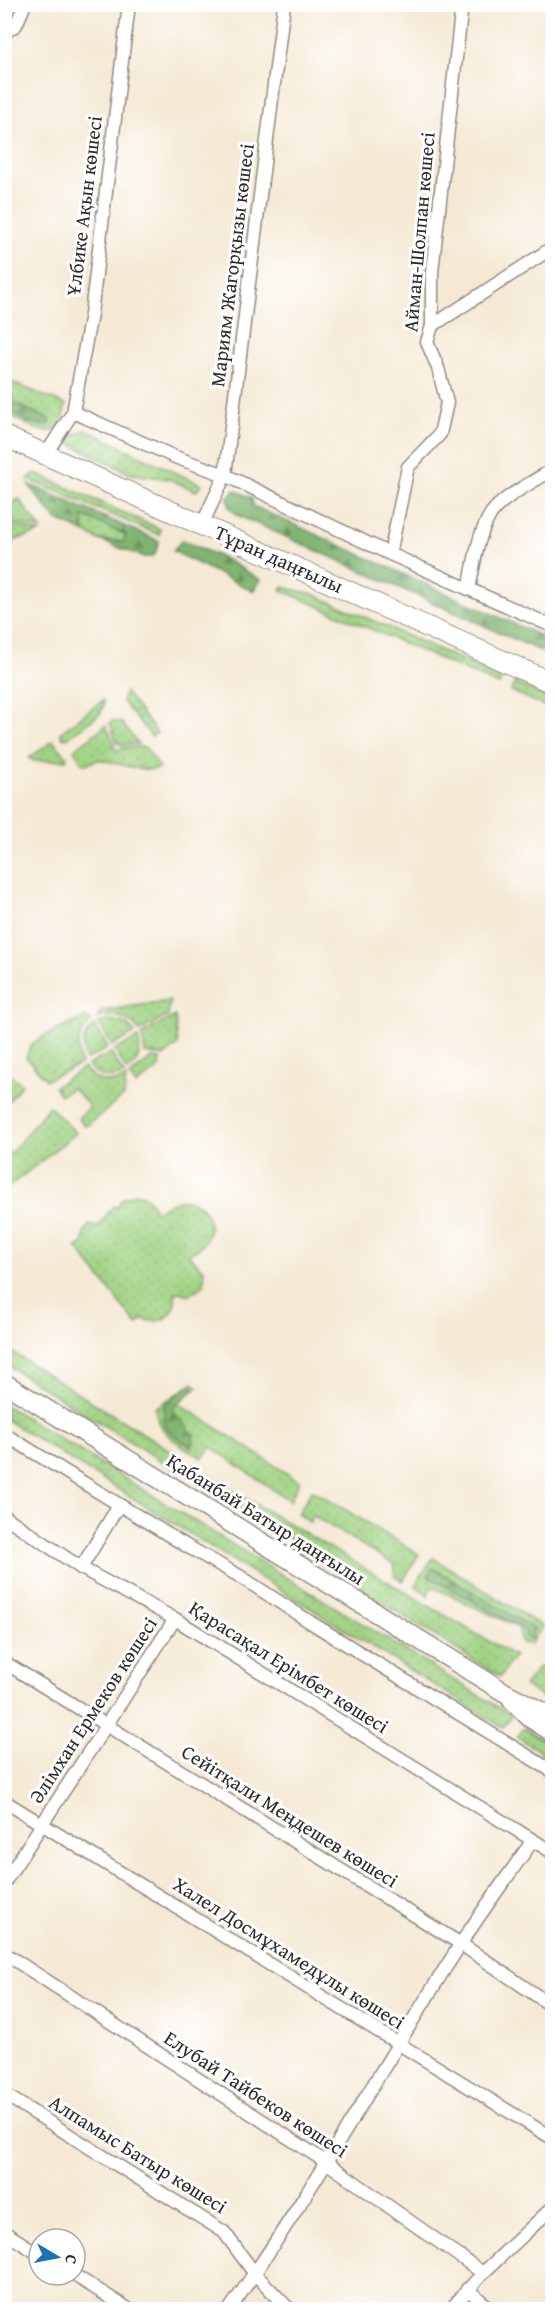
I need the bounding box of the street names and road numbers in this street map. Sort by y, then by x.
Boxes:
street label: Ұлбике Ақын көшесі [58,114,109,298]
street label: Айман-Шолпан көшесі [395,130,442,333]
street label: Мариям Жагорқызы көшесі [202,141,261,388]
street label: Тұран даңғылы [210,517,348,600]
street label: Қабанбай Батыр даңғылы [161,1446,371,1592]
street label: Қарасақал Ерімбет көшесі [184,1593,395,1740]
street label: Әлімхан Ермеков көшесі [21,1611,164,1809]
street label: Сейітқали Меңдешев көшесі [176,1737,404,1894]
street label: Халел Досмұхамедұлы көшесі [168,1869,411,2036]
street label: Елубай Тайбеков көшесі [159,2023,354,2164]
street label: Алпамыс Батыр көшесі [44,2087,233,2220]

